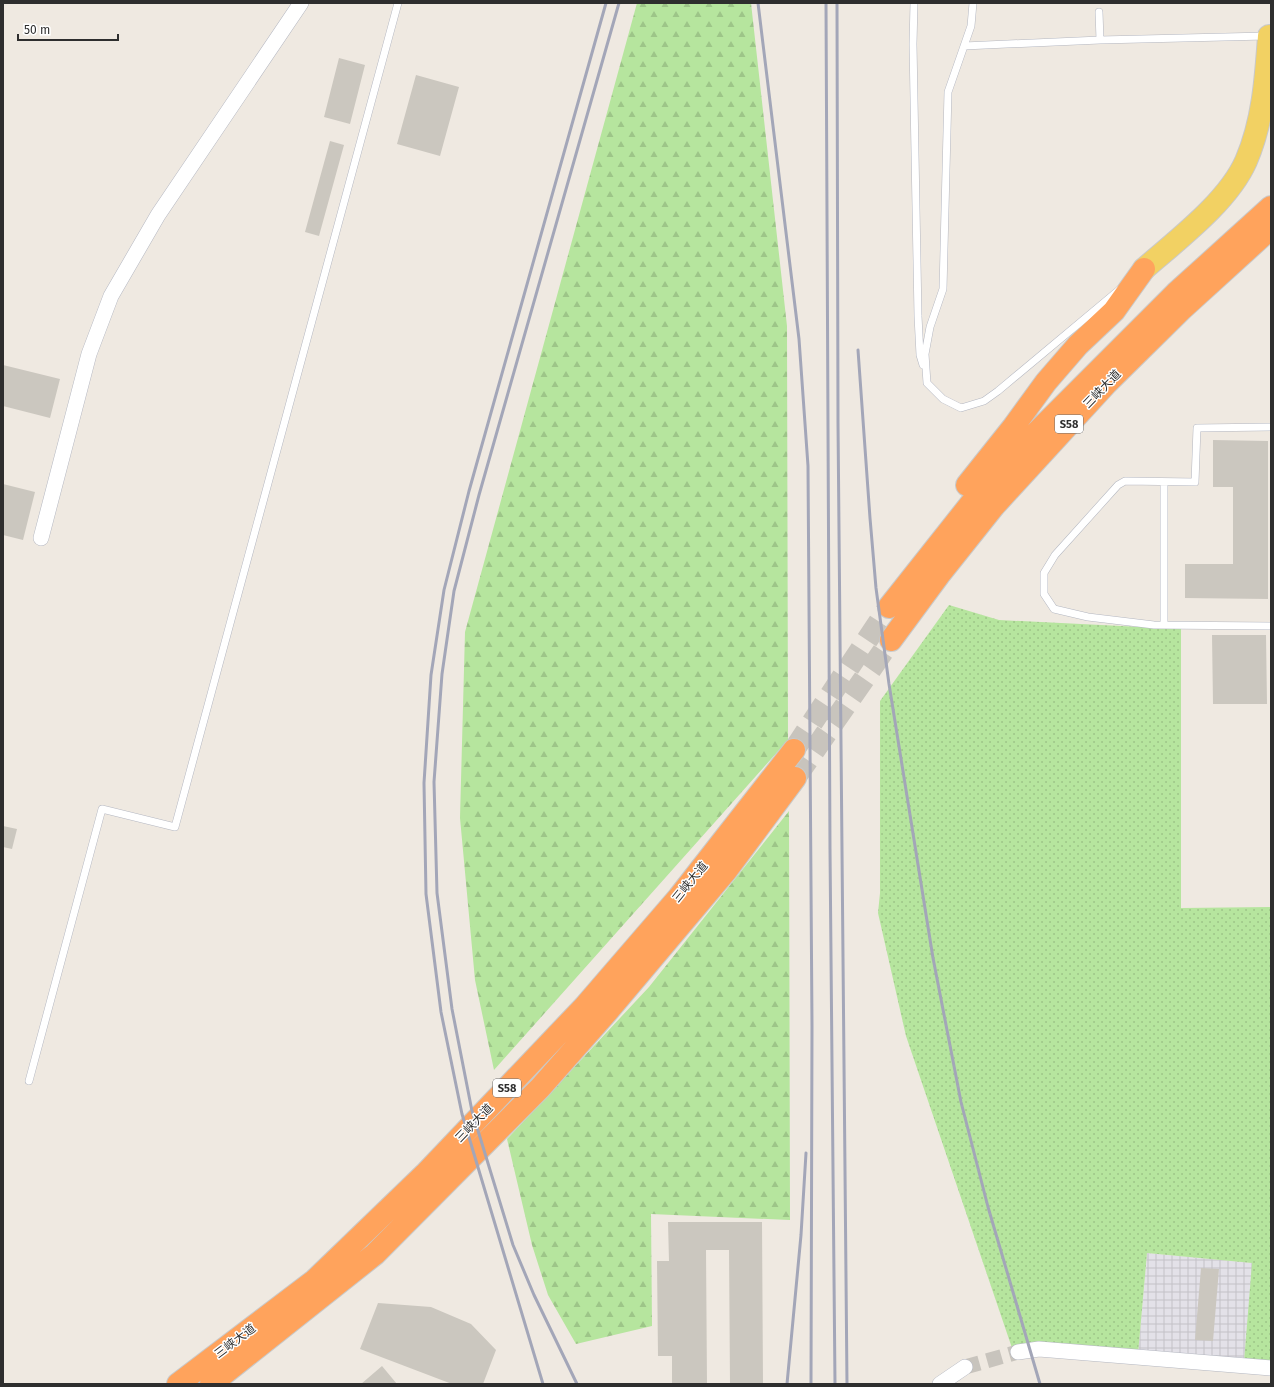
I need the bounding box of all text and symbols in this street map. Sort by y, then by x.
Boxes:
scale bar [18,16,118,42]
text: 50 m [24,23,50,37]
street label: 三峡大道 [1080,367,1124,411]
road number: S58 [1055,415,1083,433]
street label: 三峡大道 [669,859,711,905]
road number: S58 [493,1079,521,1097]
street label: 三峡大道 [452,1101,496,1145]
street label: 三峡大道 [212,1321,258,1361]

